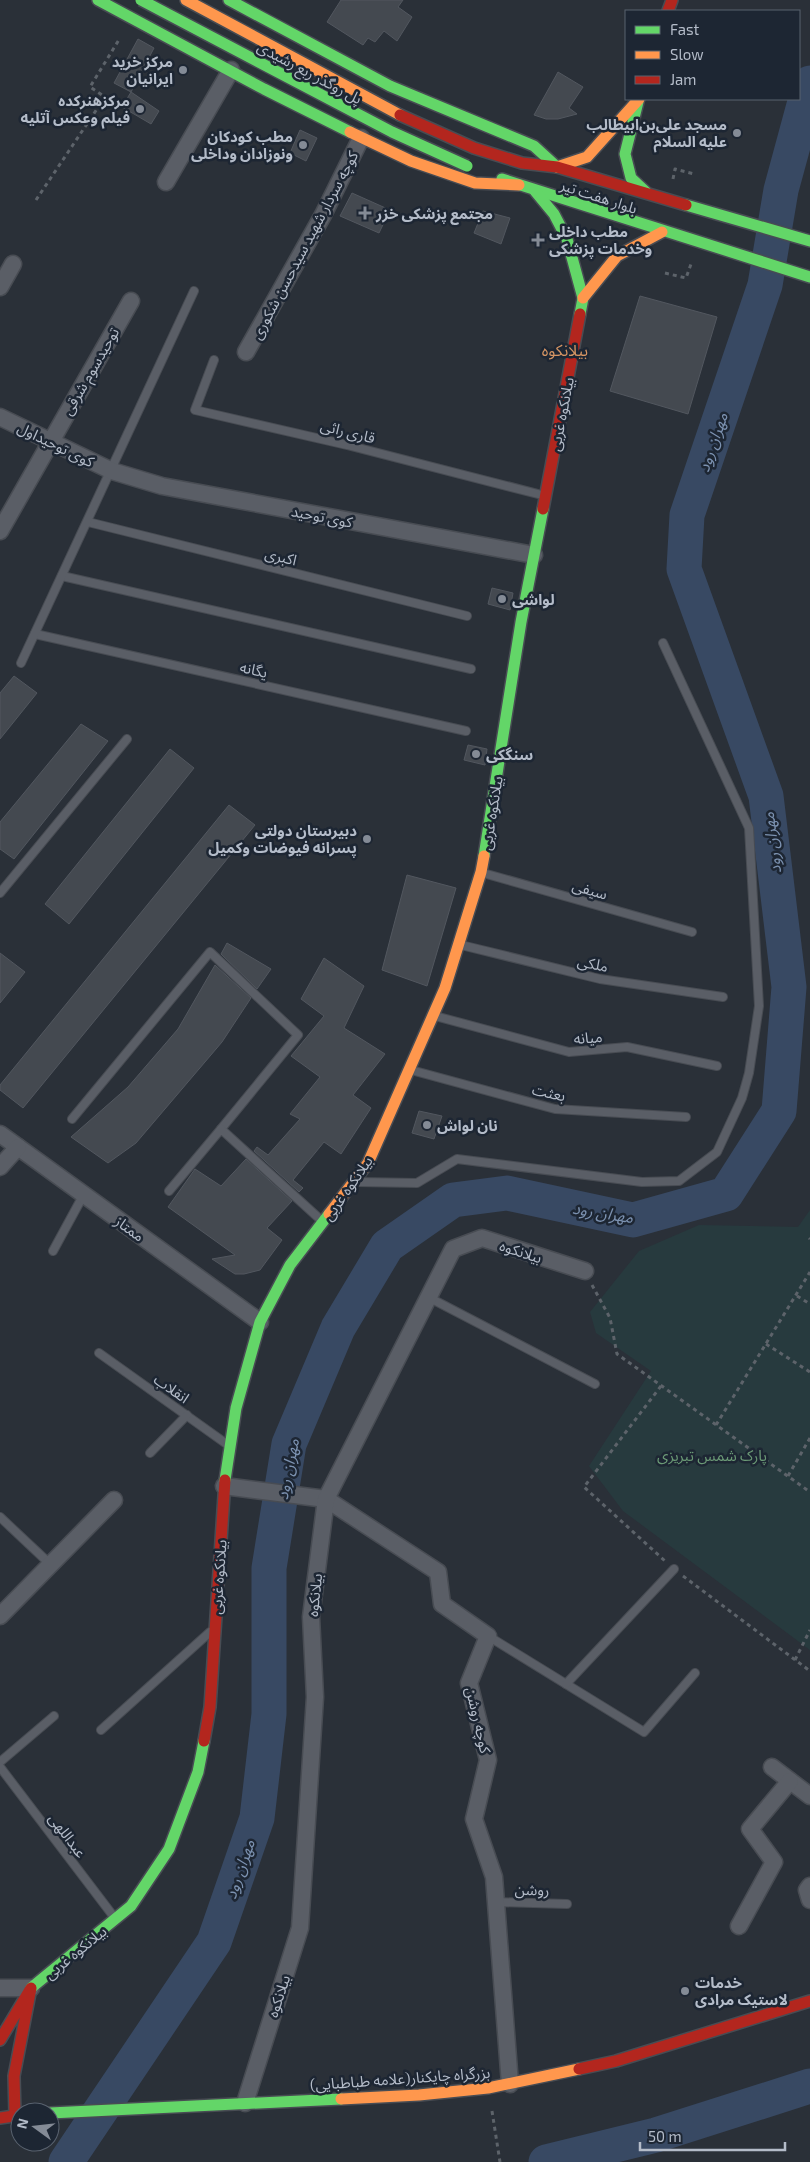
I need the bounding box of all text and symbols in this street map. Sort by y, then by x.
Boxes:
legend [625,10,800,100]
text: Fast [670,20,700,38]
street label: پل روگذر ربع رشیدی [253,37,366,111]
text: Slow [670,45,704,63]
place label: مرکز خرید ایرانیان [112,52,173,88]
marker: مرکز خرید ایرانیان [177,64,189,76]
text: Jam [670,70,696,88]
place label: مرکزهنرکده فیلم وعکس آتلیه [21,91,130,129]
marker: مرکزهنرکده فیلم وعکس آتلیه [134,103,146,115]
place label: مسجد علی‌بن‌ابیطالب علیه السلام [586,115,727,153]
place label: مطب کودکان ونوزادان وداخلی [191,127,293,163]
marker: مسجد علی‌بن‌ابیطالب علیه السلام [731,127,743,139]
marker: مطب کودکان ونوزادان وداخلی [297,139,309,151]
street label: کوچه سردار شهید سیدحسن شکوری [247,147,364,343]
street label: بلوار هفت تیر [557,175,640,218]
place label: مجتمع پزشکی خزر [375,204,493,225]
marker: مجتمع پزشکی خزر [358,206,372,220]
place label: مطب داخلی وخدمات پزشکی [549,222,652,259]
marker: مطب داخلی وخدمات پزشکی [531,233,545,247]
street label: توحیدسوم شرقی [58,324,125,420]
district label: بیلانکوه [542,340,588,360]
street label: بیلانکوه غربی [545,376,578,453]
water label: مهران رود [693,409,732,474]
street label: قاری راثی [319,416,377,447]
street label: کوی توحیداول [14,418,98,471]
street label: کوی توحید [290,501,355,532]
street label: اکبری [263,543,299,570]
place label: لواشی [512,590,555,609]
marker: لواشی [496,593,508,605]
street label: یگانه [238,657,270,681]
place label: سنگکی [486,745,533,764]
marker: سنگکی [470,748,482,760]
street label: بیلانکوه غربی [476,775,507,852]
water label: مهران رود [758,811,785,875]
place label: دبیرستان دولتی پسرانه فیوضات وکمیل [208,821,357,858]
marker: دبیرستان دولتی پسرانه فیوضات وکمیل [361,833,373,845]
street label: سیفی [570,875,610,904]
street label: ملکی [576,951,610,976]
street label: میانه [573,1027,603,1047]
street label: بعثت [531,1080,567,1104]
place label: نان لواش [437,1116,498,1135]
marker: نان لواش [421,1119,433,1131]
street label: بیلانکوه غربی [318,1152,377,1224]
water label: مهران رود [571,1198,635,1227]
street label: ممتاز [110,1211,148,1245]
street label: بیلانکوه [497,1236,544,1267]
street label: انقلاب [151,1369,193,1407]
water label: مهران رود [272,1436,303,1501]
park label: پارک شمس تبریزی [657,1446,767,1466]
street label: بیلانکوه غربی [206,1539,231,1615]
street label: بیلانکوه [303,1572,326,1618]
street label: کوچه روشن [461,1685,496,1756]
street label: عبداللهی [45,1809,91,1862]
water label: مهران رود [220,1836,259,1901]
street label: روشن [514,1880,550,1899]
street label: بیلانکوه غربی [40,1921,110,1983]
street label: بیلانکوه [263,1973,294,2020]
place label: خدمات لاستیک مرادی [695,1973,788,2009]
marker: خدمات لاستیک مرادی [679,1985,691,1997]
street label: بزرگراه چایکنار(علامه طباطبایی) [309,2063,491,2095]
north arrow [10,2102,60,2152]
text: N [12,2116,31,2131]
scale bar [640,2120,785,2152]
text: 50 m [648,2127,682,2145]

